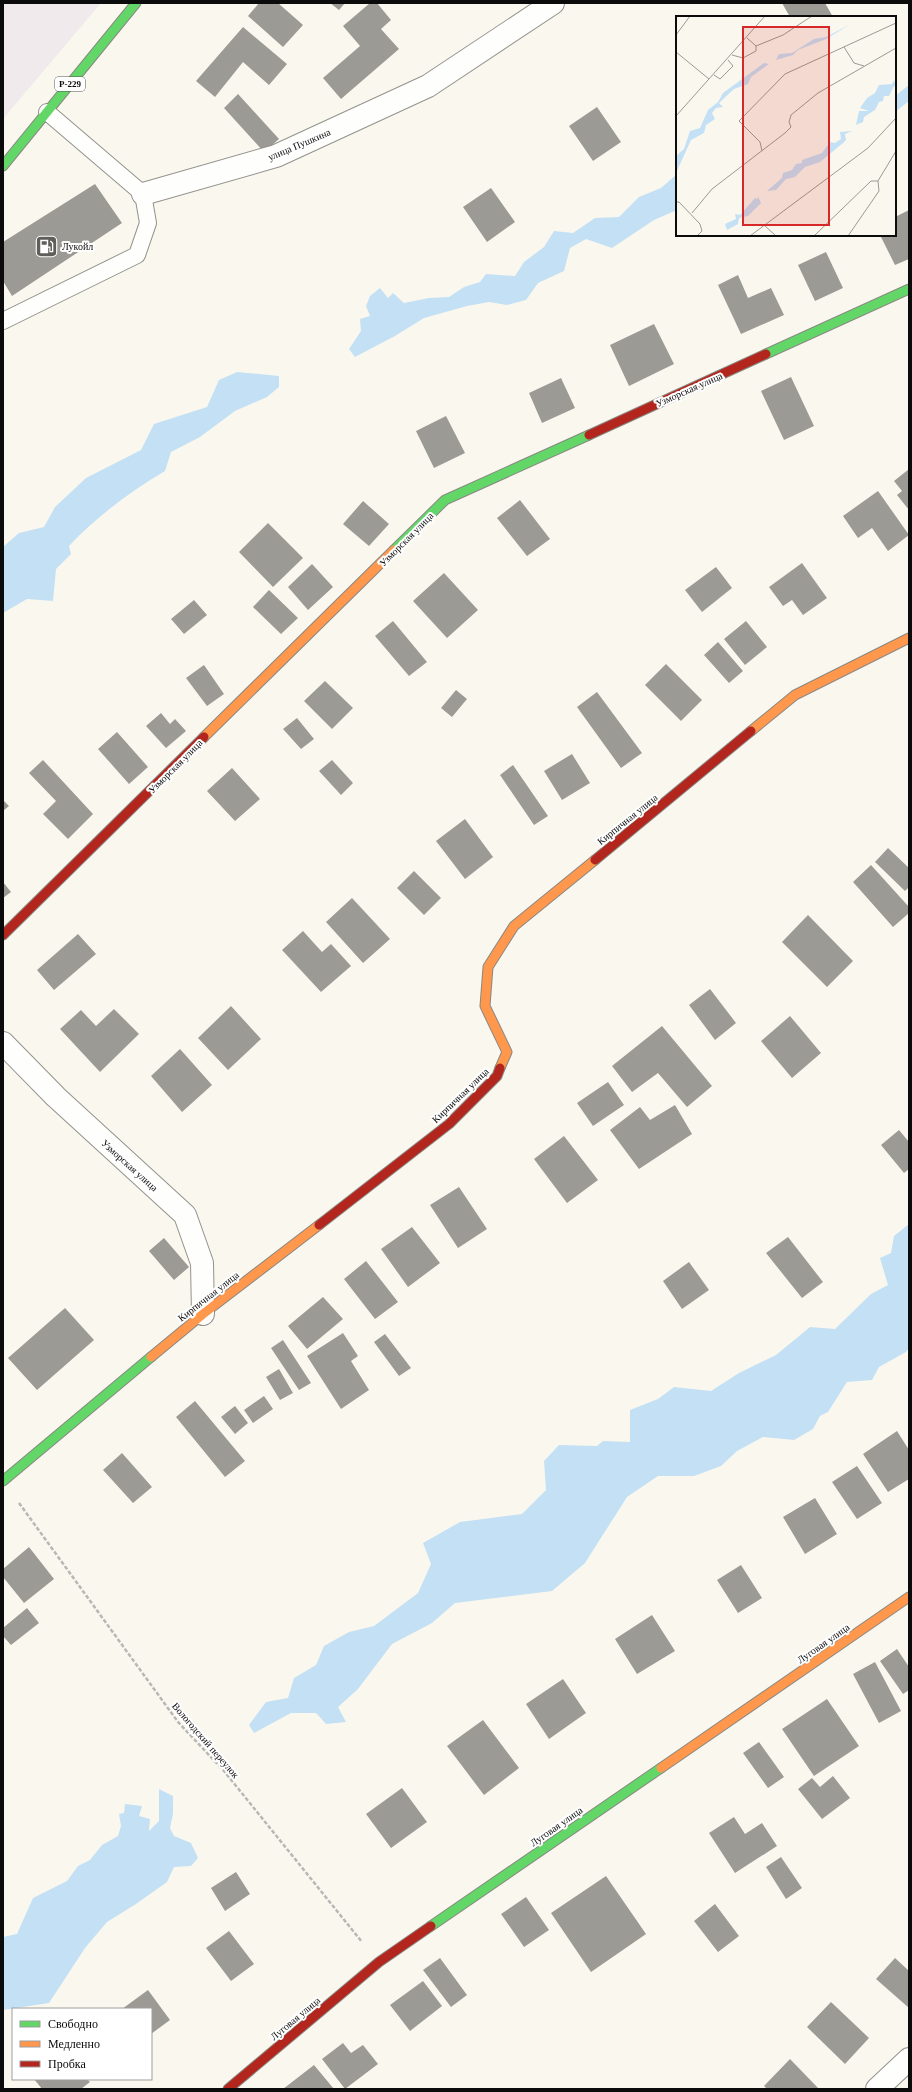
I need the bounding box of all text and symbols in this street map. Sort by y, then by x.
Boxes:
inset map [676,16,896,236]
road number: Р-229 [55,77,85,91]
street label: улица Пушкина [266,126,333,163]
fuel station icon: Лукойл [33,233,59,259]
place label: Лукойл [62,241,93,252]
street label: Узморская улица [654,370,725,409]
street label: Узморская улица [377,510,436,569]
street label: Узморская улица [146,737,205,796]
street label: Кирпичная улица [595,791,660,847]
street label: Кирпичная улица [430,1065,491,1125]
street label: Узморская улица [99,1137,160,1194]
street label: Кирпичная улица [176,1269,241,1324]
street label: Луговая улица [795,1621,852,1665]
street label: Вологодский переулок [170,1700,241,1780]
street label: Луговая улица [528,1804,585,1848]
street label: Луговая улица [268,1994,323,2042]
legend [12,2008,152,2080]
text: Свободно [48,2017,98,2031]
text: Медленно [48,2037,100,2051]
text: Пробка [48,2057,86,2071]

